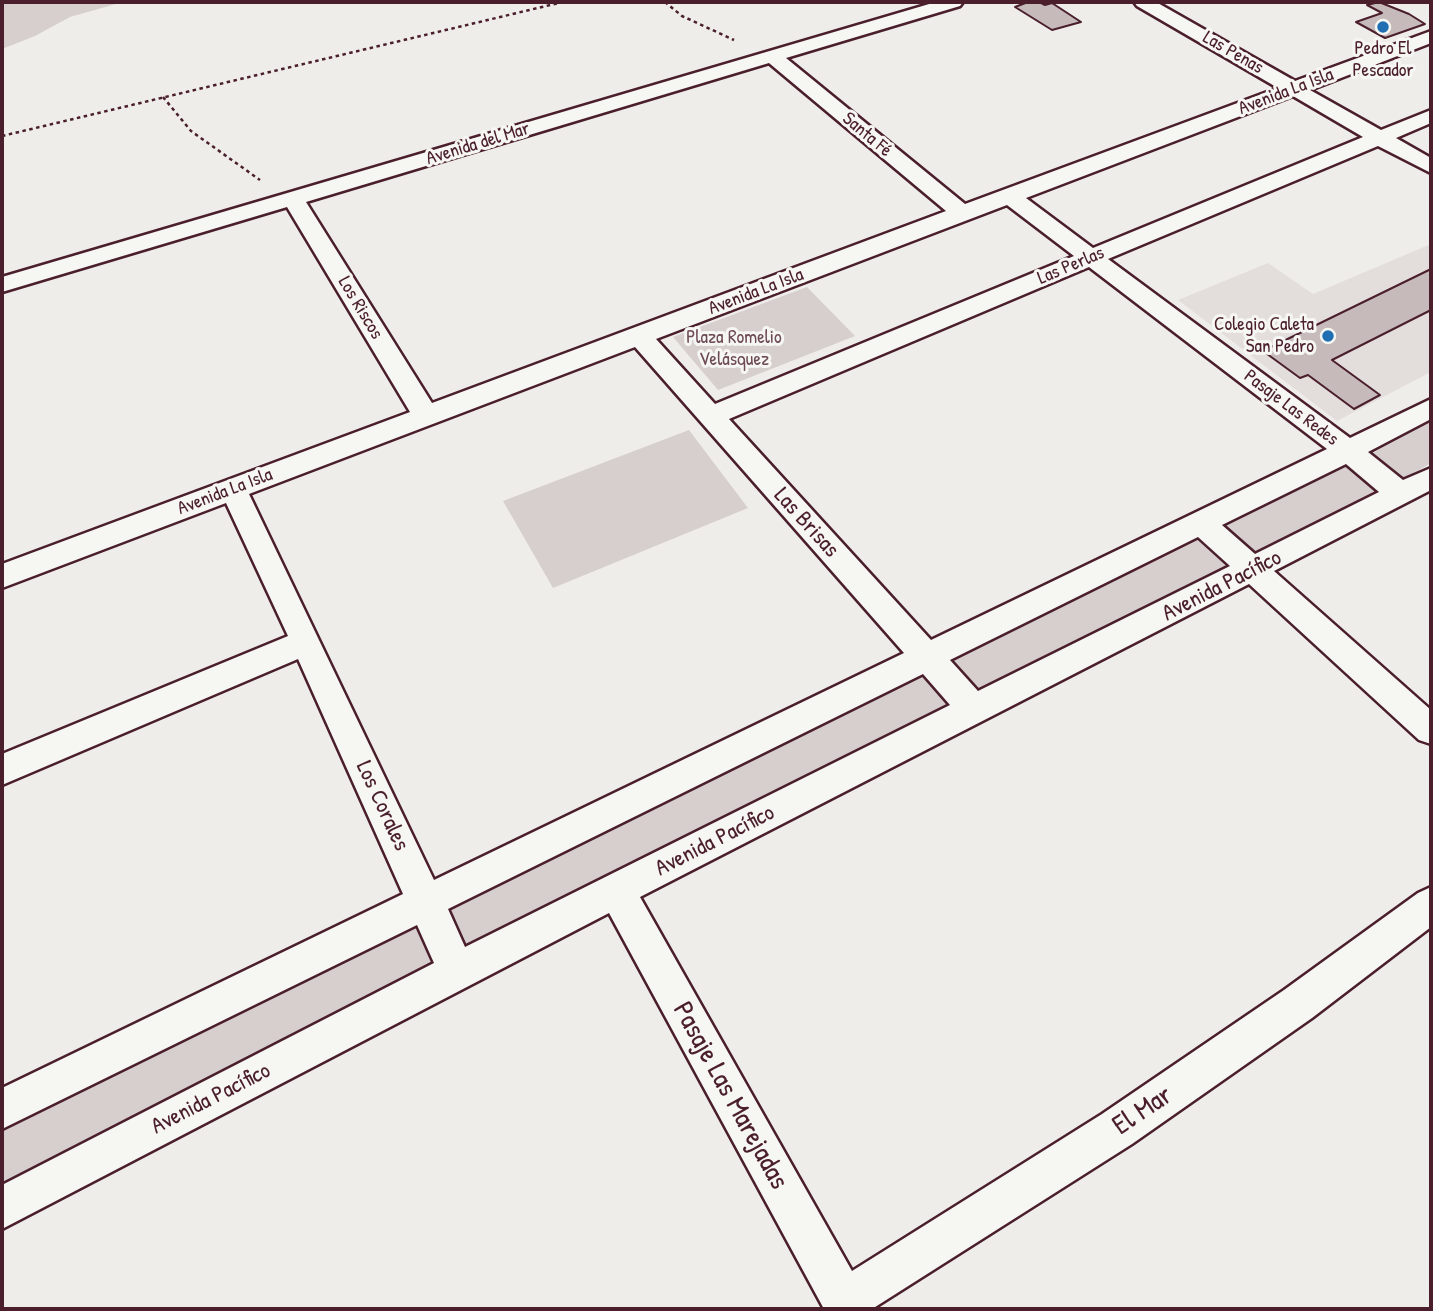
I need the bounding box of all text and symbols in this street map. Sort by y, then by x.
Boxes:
marker: Pedro El Pescador [1375,19,1391,35]
street label: Las Penas [1199,27,1267,79]
place label: Pedro El Pescador [1352,38,1414,82]
street label: Avenida La Isla [1235,63,1337,121]
street label: Santa Fé [838,108,896,162]
street label: Avenida del Mar [424,117,532,171]
street label: Las Perlas [1034,242,1108,290]
street label: Avenida La Isla [705,263,807,321]
street label: Los Riscos [332,273,388,343]
place label: Colegio Caleta San Pedro [1214,314,1314,358]
park label: Plaza Romelio Velásquez [686,327,782,371]
marker: Colegio Caleta San Pedro [1320,328,1336,344]
street label: Pasaje Las Redes [1239,365,1343,451]
street label: Avenida La Isla [174,463,276,521]
street label: Las Brisas [768,483,844,563]
street label: Avenida Pacífico [1158,544,1286,628]
street label: Los Corales [349,757,415,855]
street label: Avenida Pacífico [651,799,779,883]
street label: Pasaje Las Marejadas [665,997,795,1195]
street label: Avenida Pacífico [147,1057,275,1141]
street label: El Mar [1107,1079,1179,1143]

